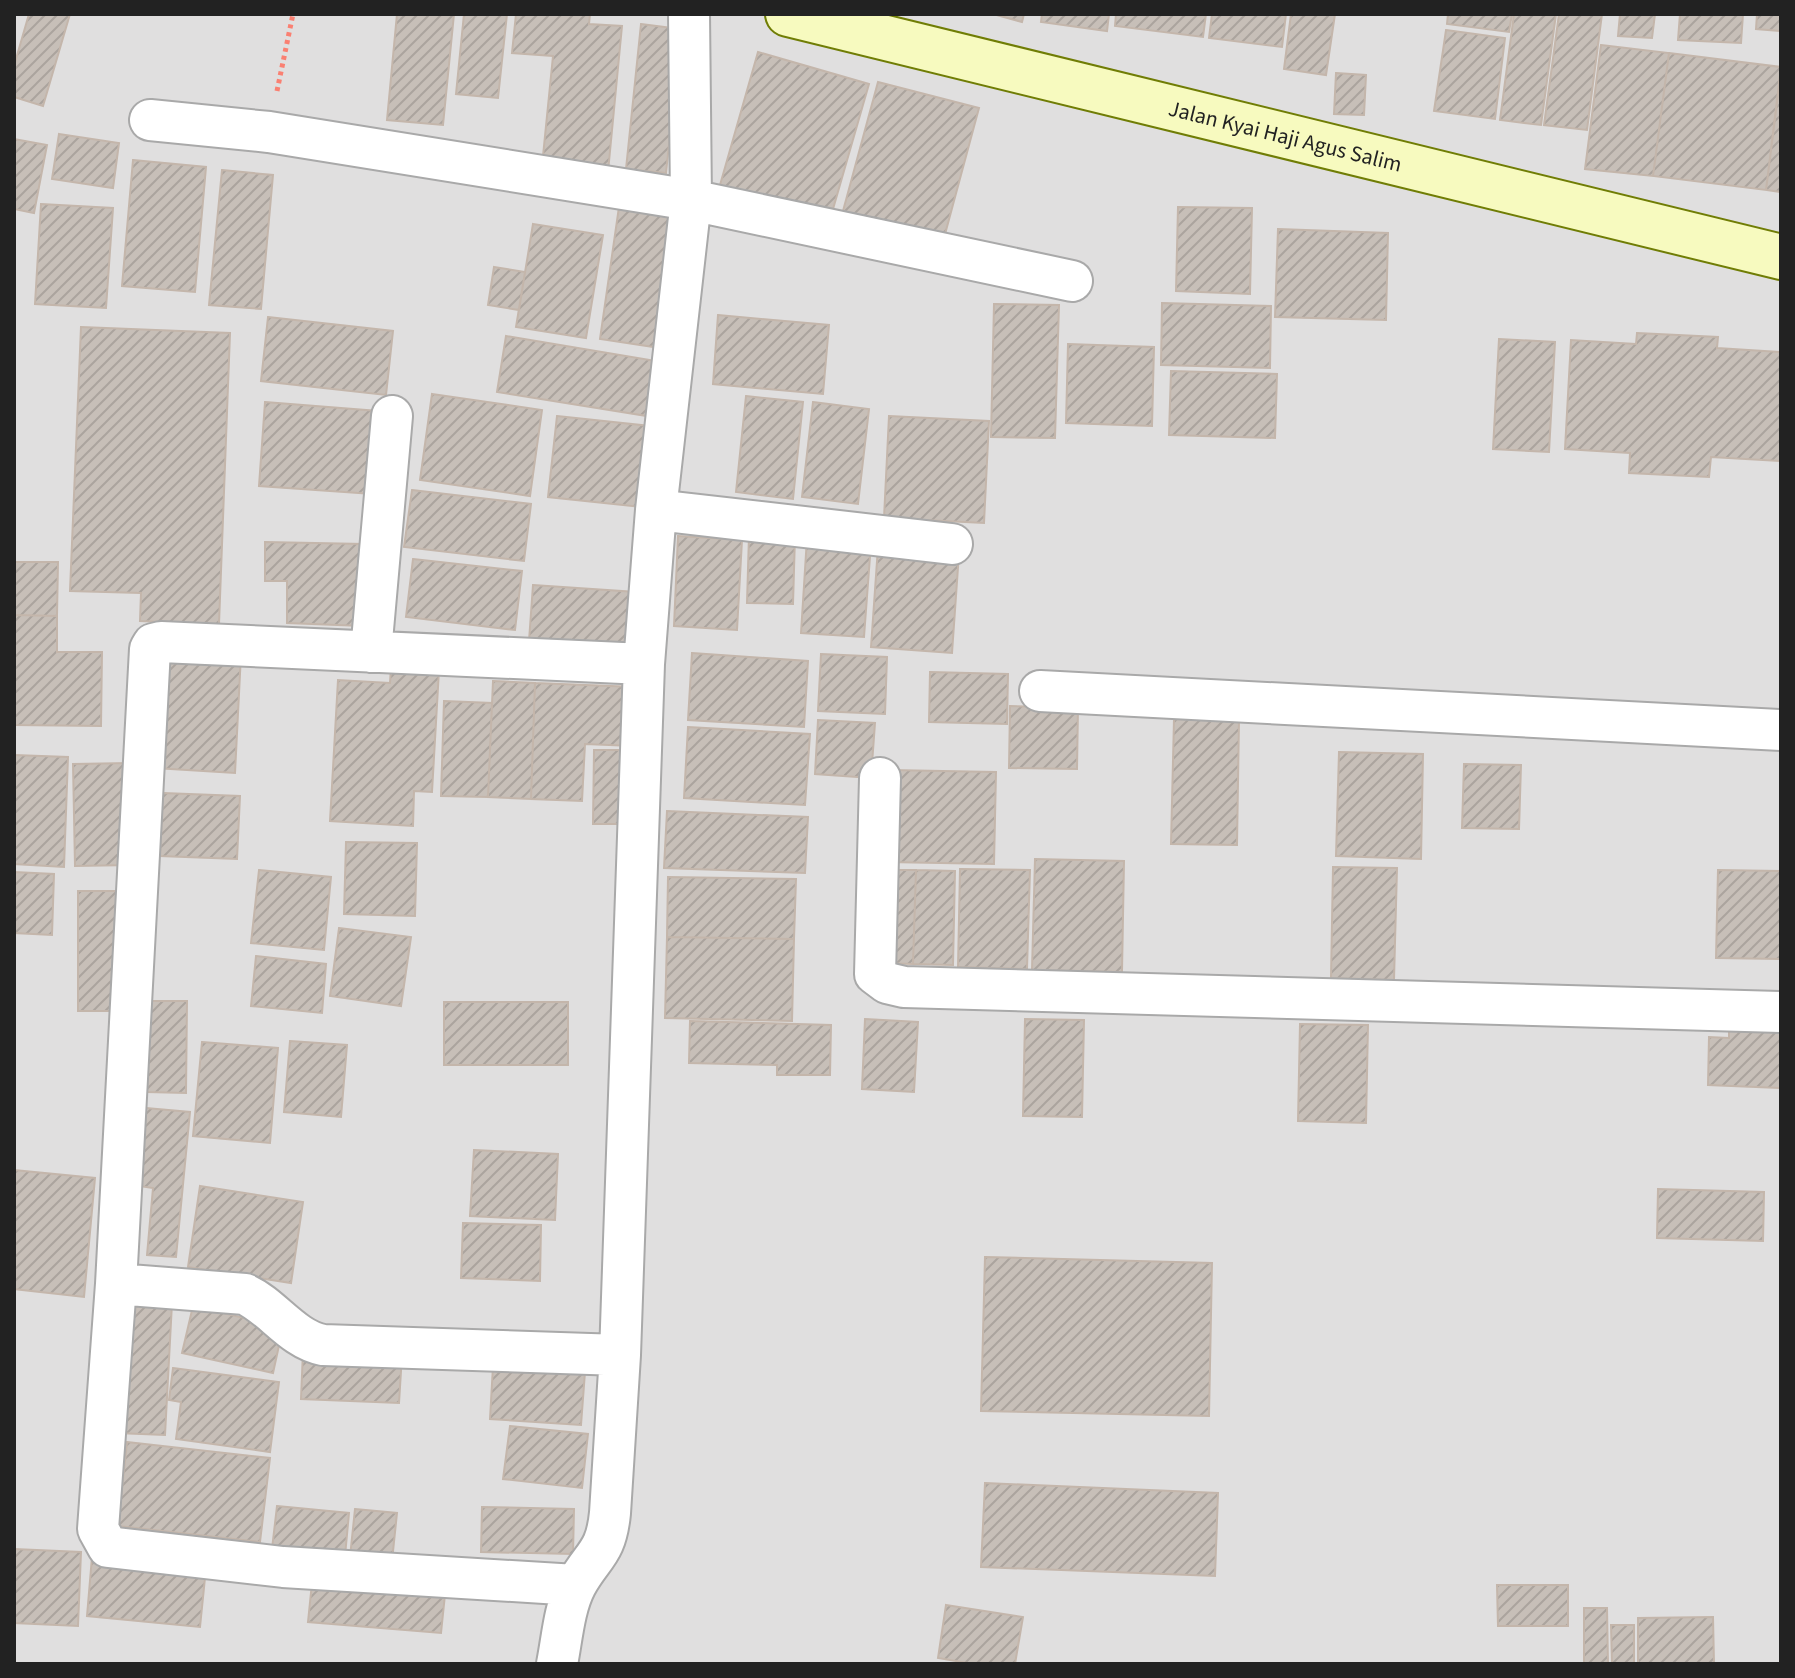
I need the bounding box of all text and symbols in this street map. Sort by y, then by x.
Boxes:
street label: Jalan Kyai Haji Agus Salim [1165,93,1405,181]

